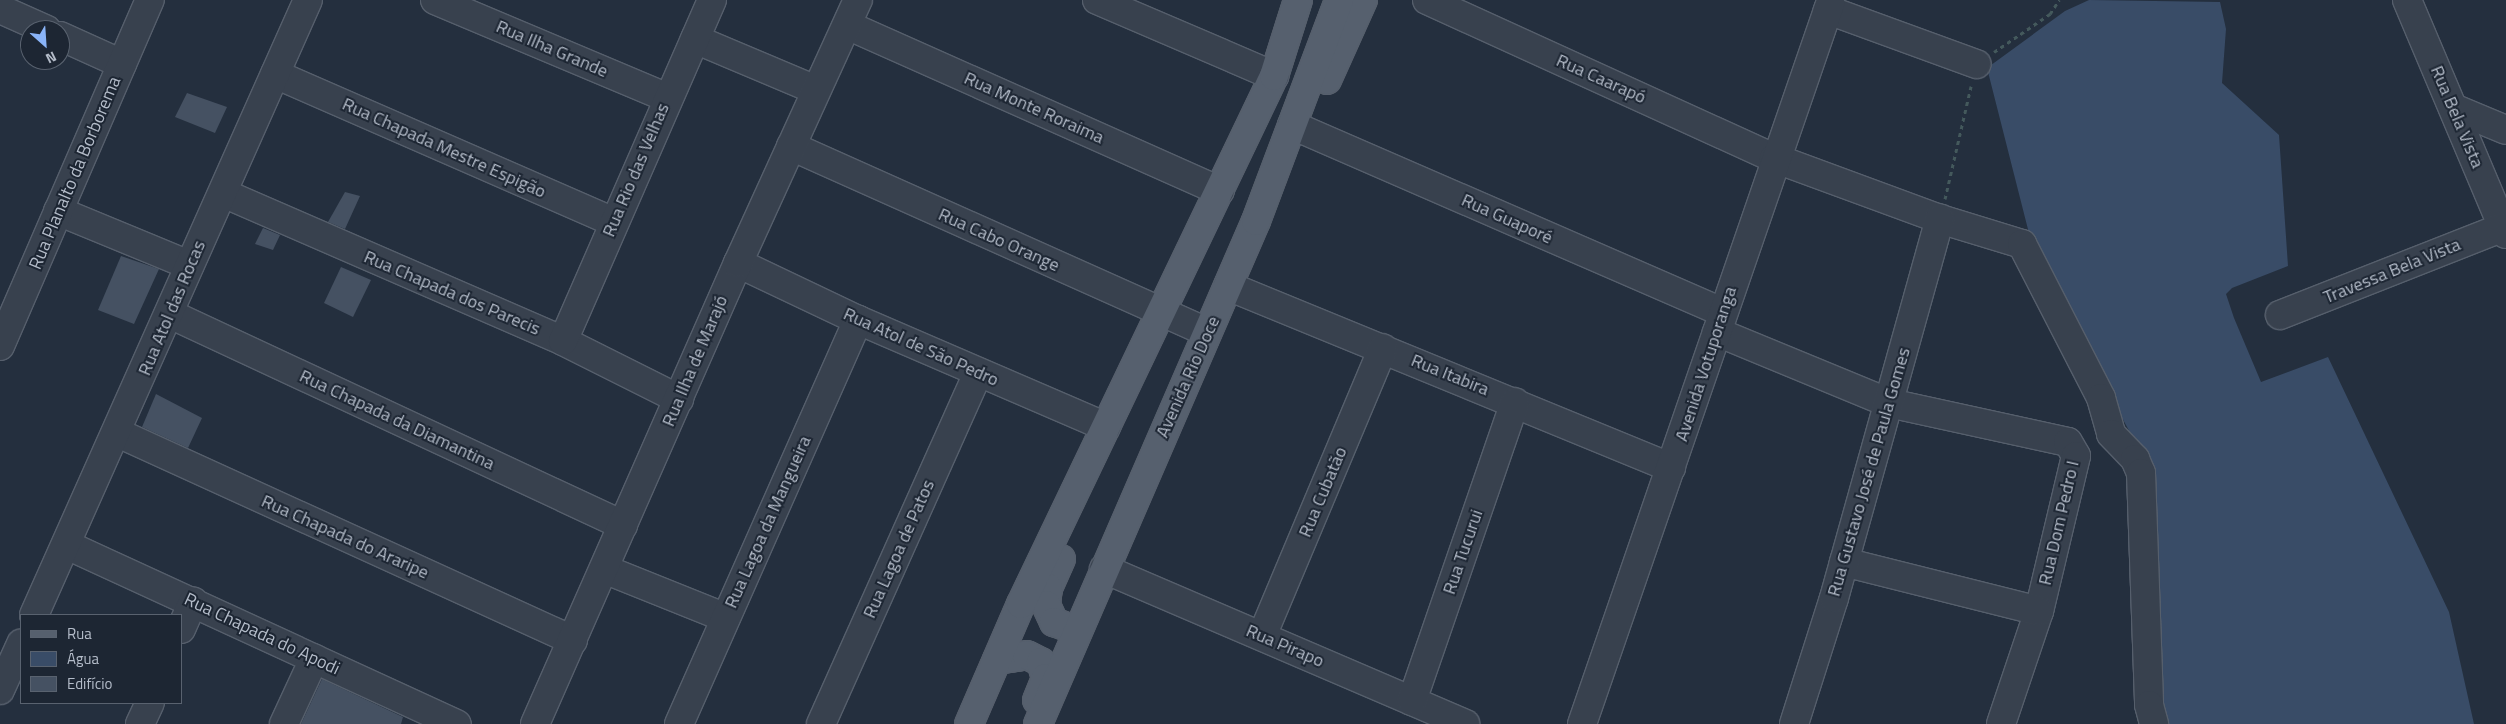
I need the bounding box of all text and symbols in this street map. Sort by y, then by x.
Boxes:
street label: Rua Ilha Grande [493,16,611,82]
north arrow [20,20,70,70]
text: N [42,46,60,70]
street label: Rua Caarapó [1553,50,1649,108]
street label: Rua Bela Vista [2426,63,2488,171]
street label: Rua Monte Roraima [961,67,1107,149]
street label: Rua Planalto da Borborema [25,73,125,273]
street label: Rua Chapada Mestre Espigão [339,93,549,203]
street label: Rua Rio das Velhas [598,100,674,240]
street label: Rua Guaporé [1458,189,1556,249]
street label: Rua Cabo Orange [935,204,1063,276]
street label: Travessa Bela Vista [2320,234,2464,308]
street label: Rua Atol das Rocas [134,237,210,379]
street label: Rua Chapada dos Parecis [361,246,543,340]
street label: Avenida Votuporanga [1671,284,1741,444]
street label: Rua Ilha de Marajó [658,292,732,430]
street label: Rua Atol de São Pedro [840,303,1002,391]
street label: Avenida Rio Doce [1152,313,1224,441]
street label: Rua Gustavo José de Paula Gomes [1823,345,1915,599]
street label: Rua Itabira [1408,350,1492,400]
street label: Rua Chapada da Diamantina [296,365,498,475]
street label: Rua Lagoa da Mangueira [720,432,816,612]
street label: Rua Cubatão [1294,444,1352,540]
street label: Rua Dom Pedro I [2034,459,2084,587]
street label: Rua Lagoa de Patos [859,476,939,622]
street label: Rua Chapada do Araripe [258,490,432,584]
street label: Rua Tucurui [1438,507,1488,597]
street label: Rua Chapada do Apodi [181,588,343,680]
legend [20,614,182,704]
street label: Rua Pirapo [1243,620,1327,672]
text: Rua [67,622,92,645]
text: Água [67,647,99,670]
text: Edifício [67,672,112,695]

